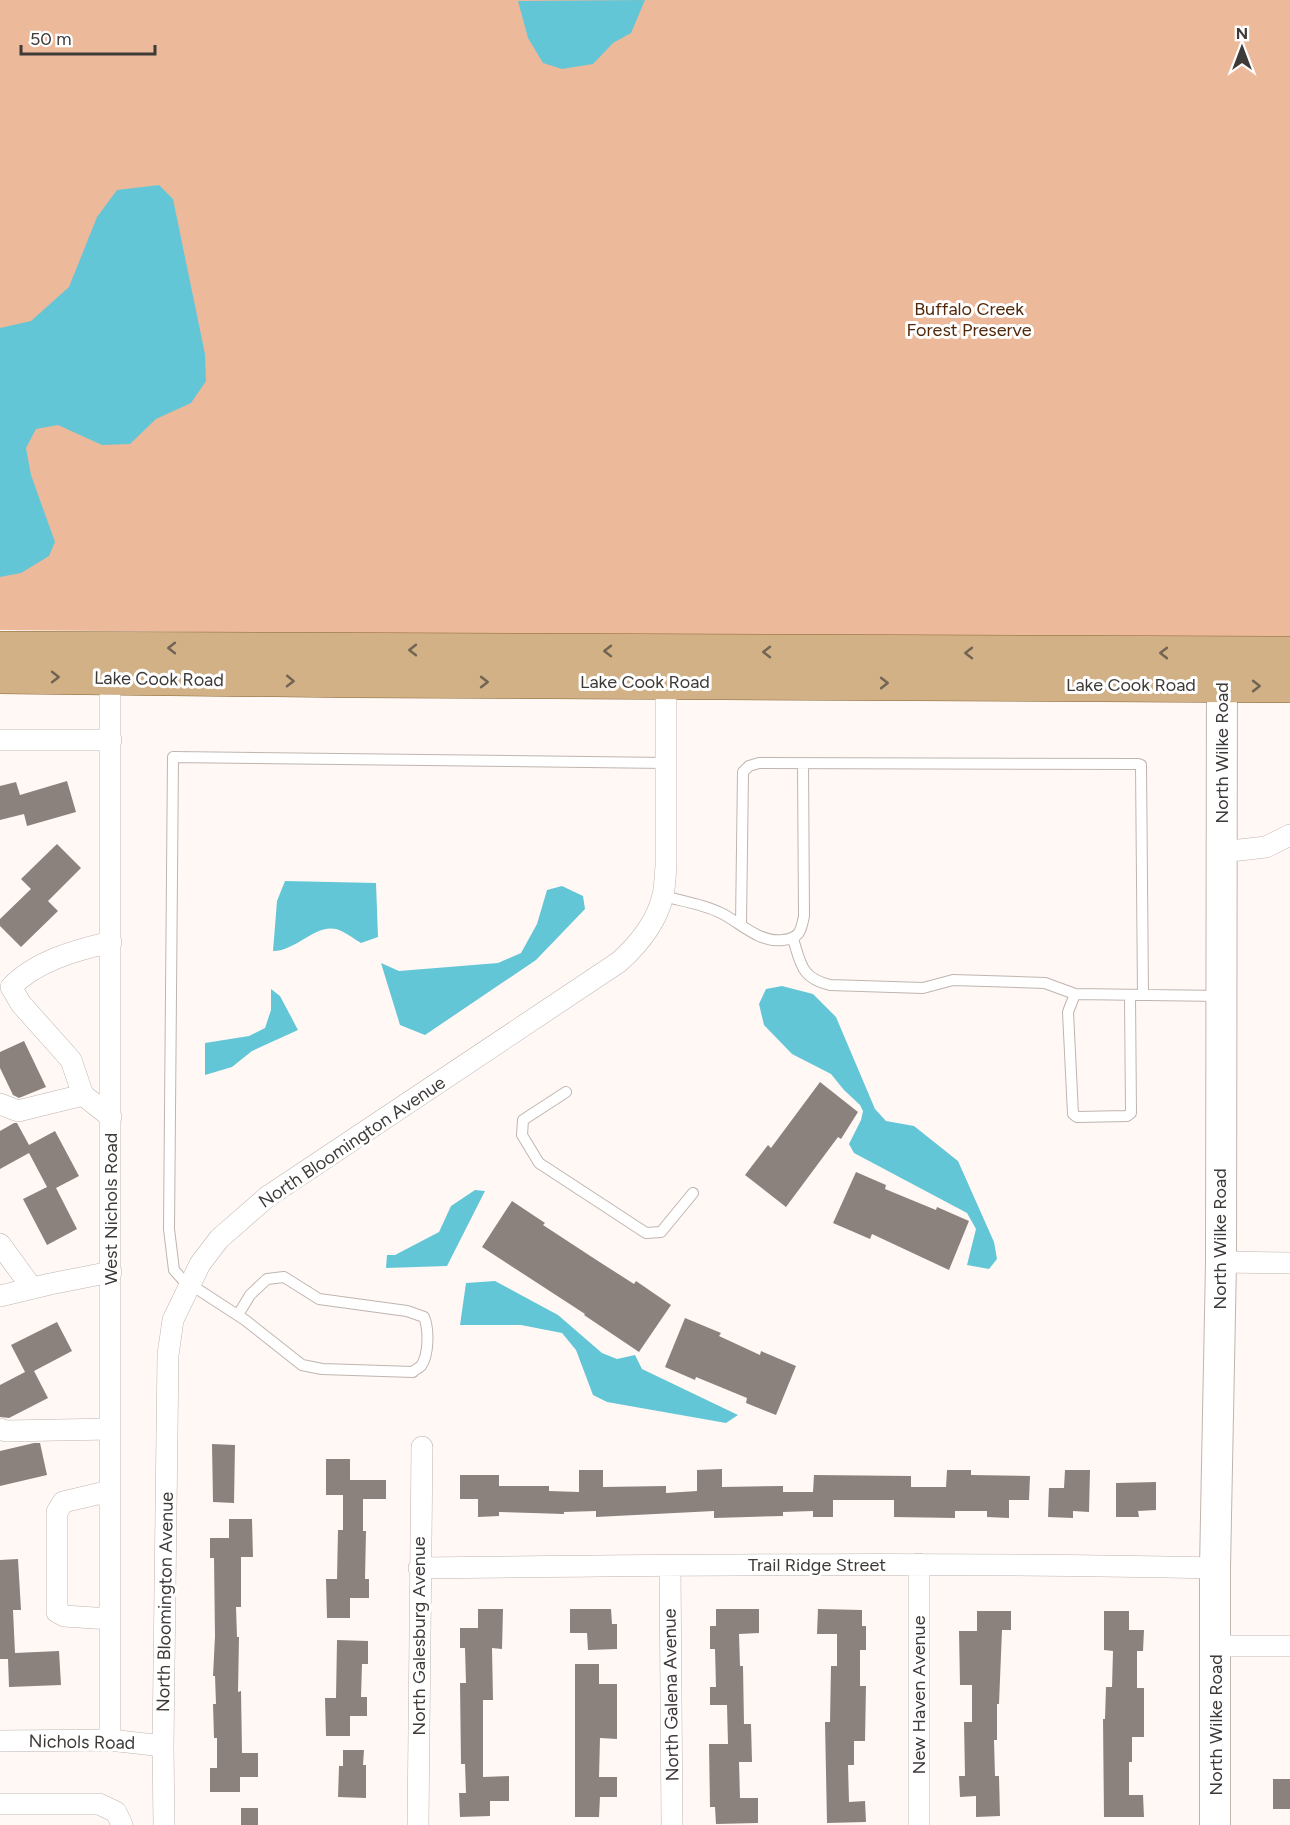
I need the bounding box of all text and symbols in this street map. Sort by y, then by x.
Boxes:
scale bar [21,18,154,56]
north arrow [1212,18,1272,78]
text: N [1236,24,1248,43]
text: 50 m [30,28,72,50]
park label: Buffalo Creek Forest Preserve [906,298,1032,341]
one-way arrow [167,642,176,654]
one-way arrow [408,643,417,656]
one-way arrow [603,645,612,657]
one-way arrow [762,646,771,658]
one-way arrow [964,647,973,659]
one-way arrow [1159,647,1168,659]
street label: Lake Cook Road [94,667,224,691]
one-way arrow [51,671,60,683]
street label: Lake Cook Road [580,671,710,693]
one-way arrow [285,674,294,687]
street label: Lake Cook Road [1066,674,1196,696]
one-way arrow [480,676,489,688]
one-way arrow [879,677,888,690]
one-way arrow [1251,680,1260,692]
street label: North Wilke Road [1211,682,1233,824]
street label: North Bloomington Avenue [255,1071,450,1213]
street label: West Nichols Road [100,1133,122,1285]
street label: North Wilke Road [1209,1168,1231,1310]
street label: North Bloomington Avenue [152,1492,178,1712]
street label: North Galesburg Avenue [408,1536,430,1736]
street label: Trail Ridge Street [748,1554,886,1576]
street label: North Galena Avenue [658,1608,684,1782]
street label: New Haven Avenue [908,1615,930,1774]
street label: North Wilke Road [1205,1654,1227,1796]
street label: Nichols Road [29,1730,135,1754]

